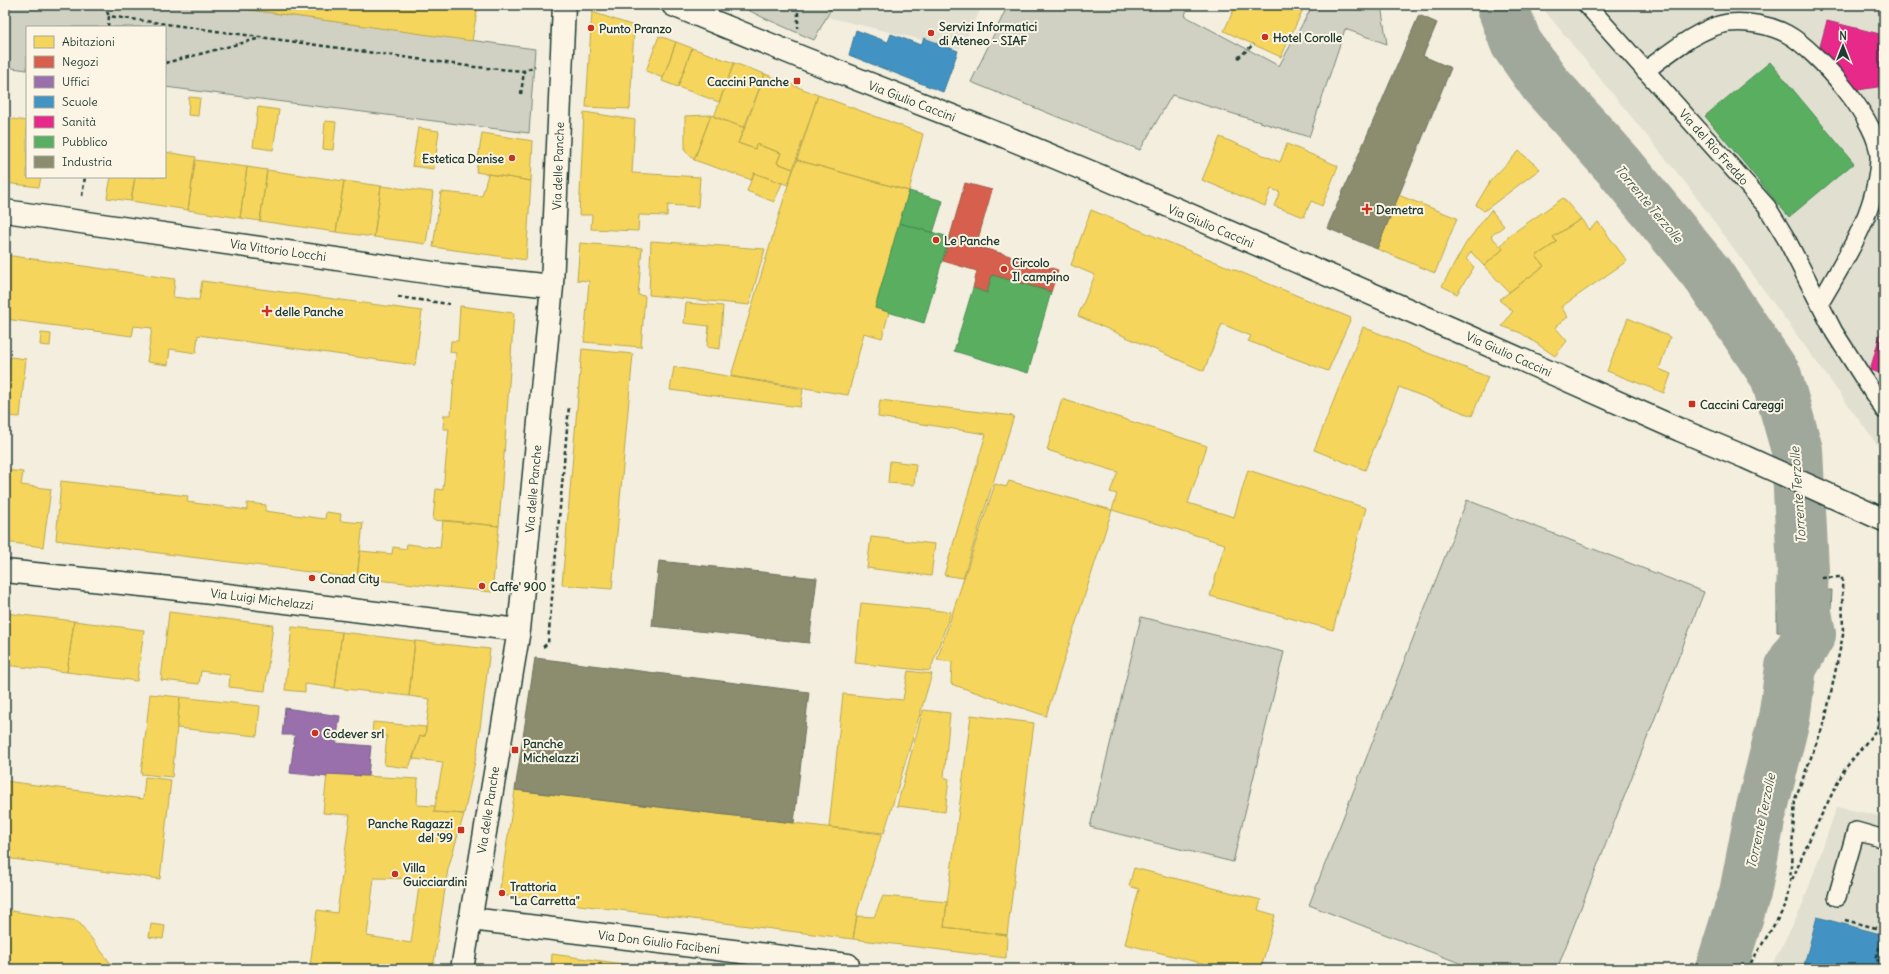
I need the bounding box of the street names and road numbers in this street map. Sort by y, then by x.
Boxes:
street label: Via Giulio Caccini [866,77,958,125]
street label: Via del Rio Freddo [1676,106,1752,188]
street label: Via delle Panche [549,122,567,210]
street label: Via Giulio Caccini [1166,201,1256,251]
street label: Via Vittorio Locchi [229,236,327,264]
street label: Via Giulio Caccini [1464,328,1554,380]
street label: Via delle Panche [522,444,544,534]
street label: Via Luigi Michelazzi [210,585,314,613]
street label: Via delle Panche [474,765,502,855]
street label: Via Don Giulio Facibeni [597,927,721,957]

